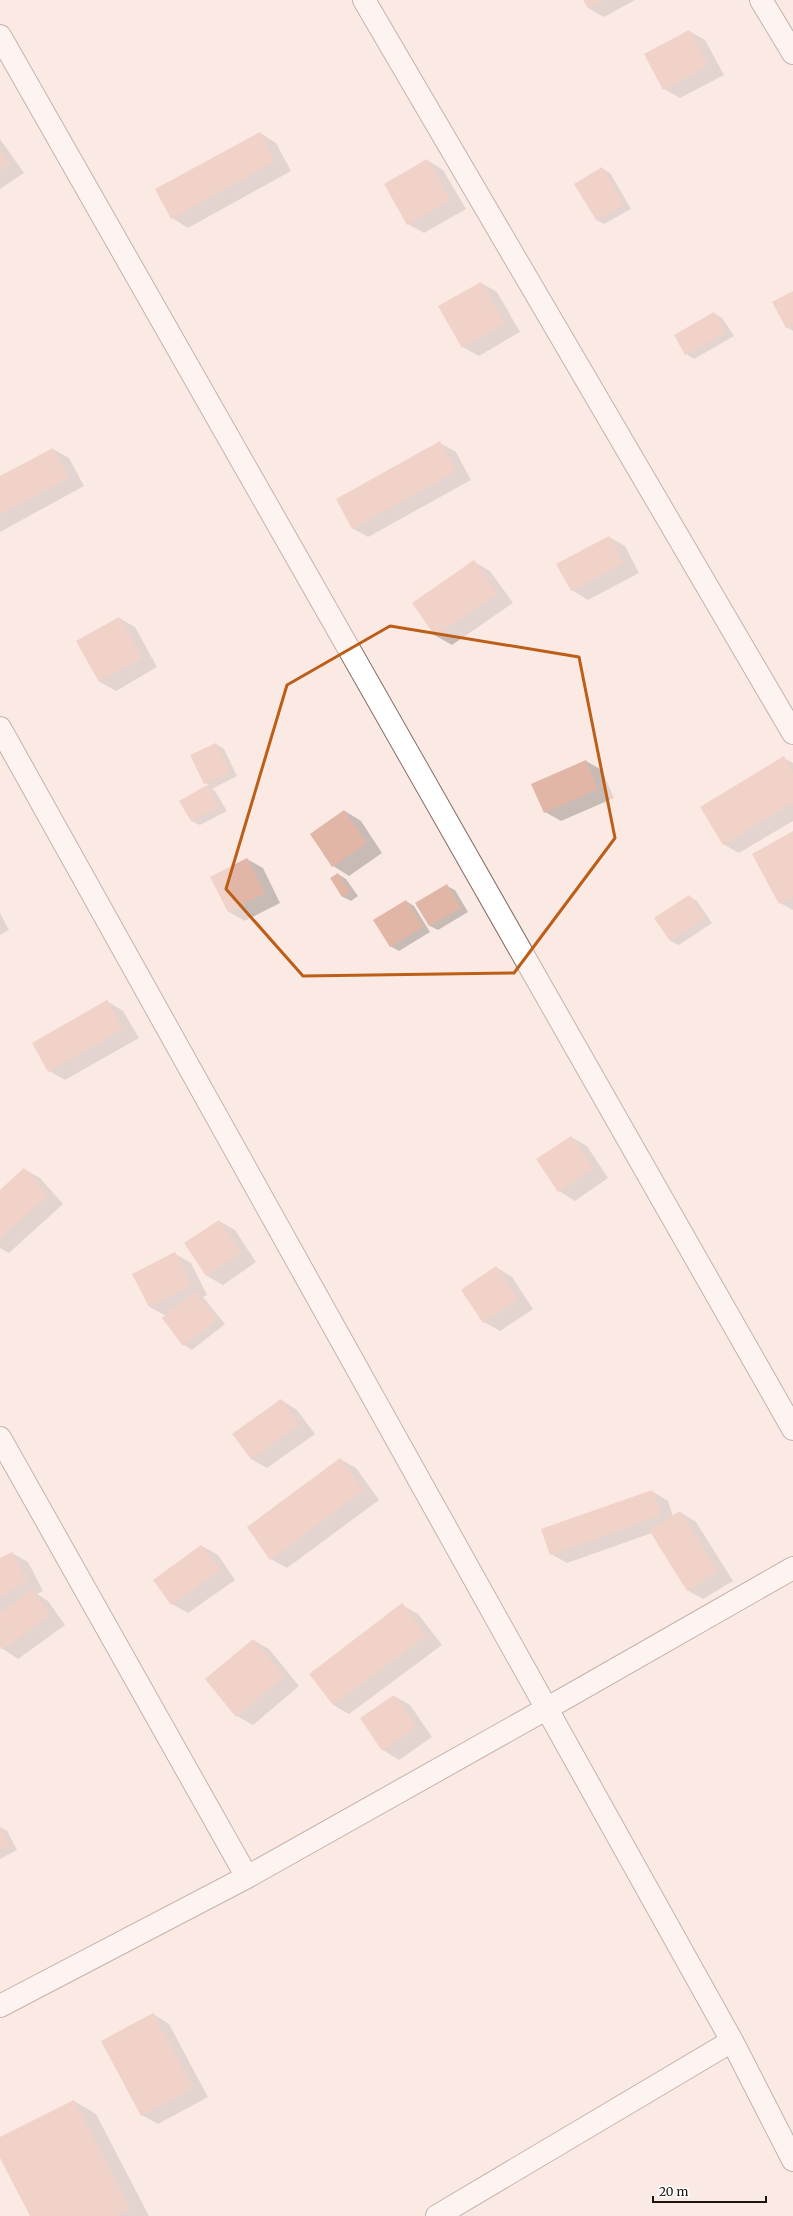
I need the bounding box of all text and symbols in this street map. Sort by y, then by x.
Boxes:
scale bar [653,2178,766,2204]
text: 20 m [659,2184,688,2199]

